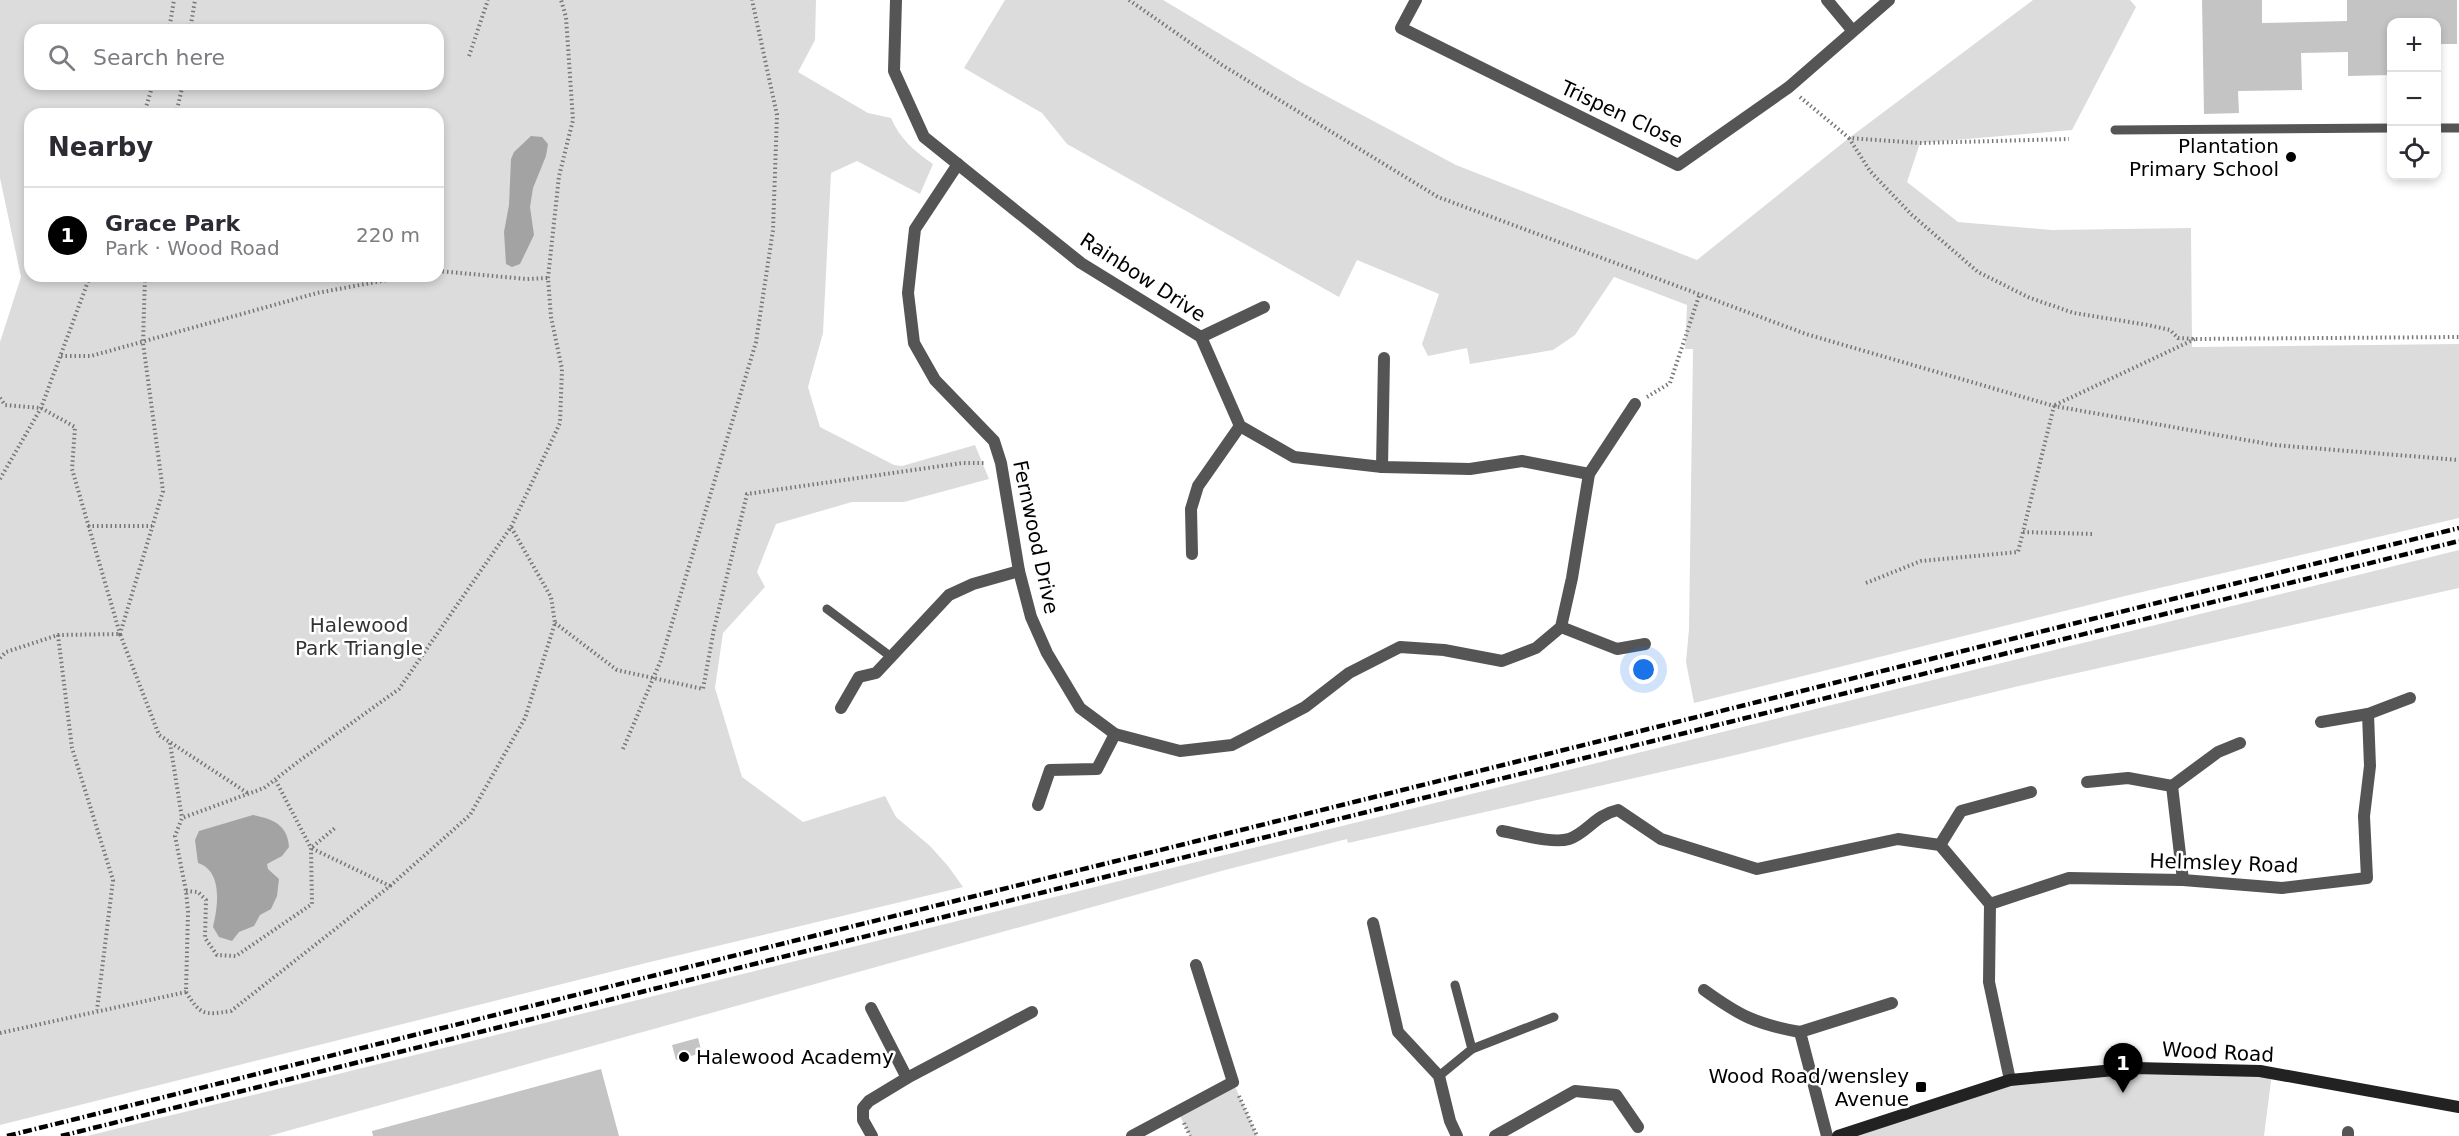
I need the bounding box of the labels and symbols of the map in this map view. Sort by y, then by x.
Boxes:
street label: Trispen Close [1556,75,1687,153]
place label: Plantation Primary School [2129,134,2279,181]
marker: Plantation Primary School [2284,150,2298,164]
street label: Rainbow Drive [1076,227,1210,327]
street label: Fernwood Drive [1008,458,1064,616]
park label: Halewood Park Triangle [295,613,423,660]
your location [1629,655,1658,684]
street label: Helmsley Road [2149,848,2299,878]
street label: Wood Road [2161,1037,2275,1067]
pin: 1 [2104,1044,2142,1093]
place label: Halewood Academy [696,1045,894,1069]
marker: Halewood Academy [677,1050,691,1064]
place label: Wood Road/wensley Avenue [1708,1064,1909,1111]
marker: Wood Road/wensley Avenue [1914,1080,1928,1094]

